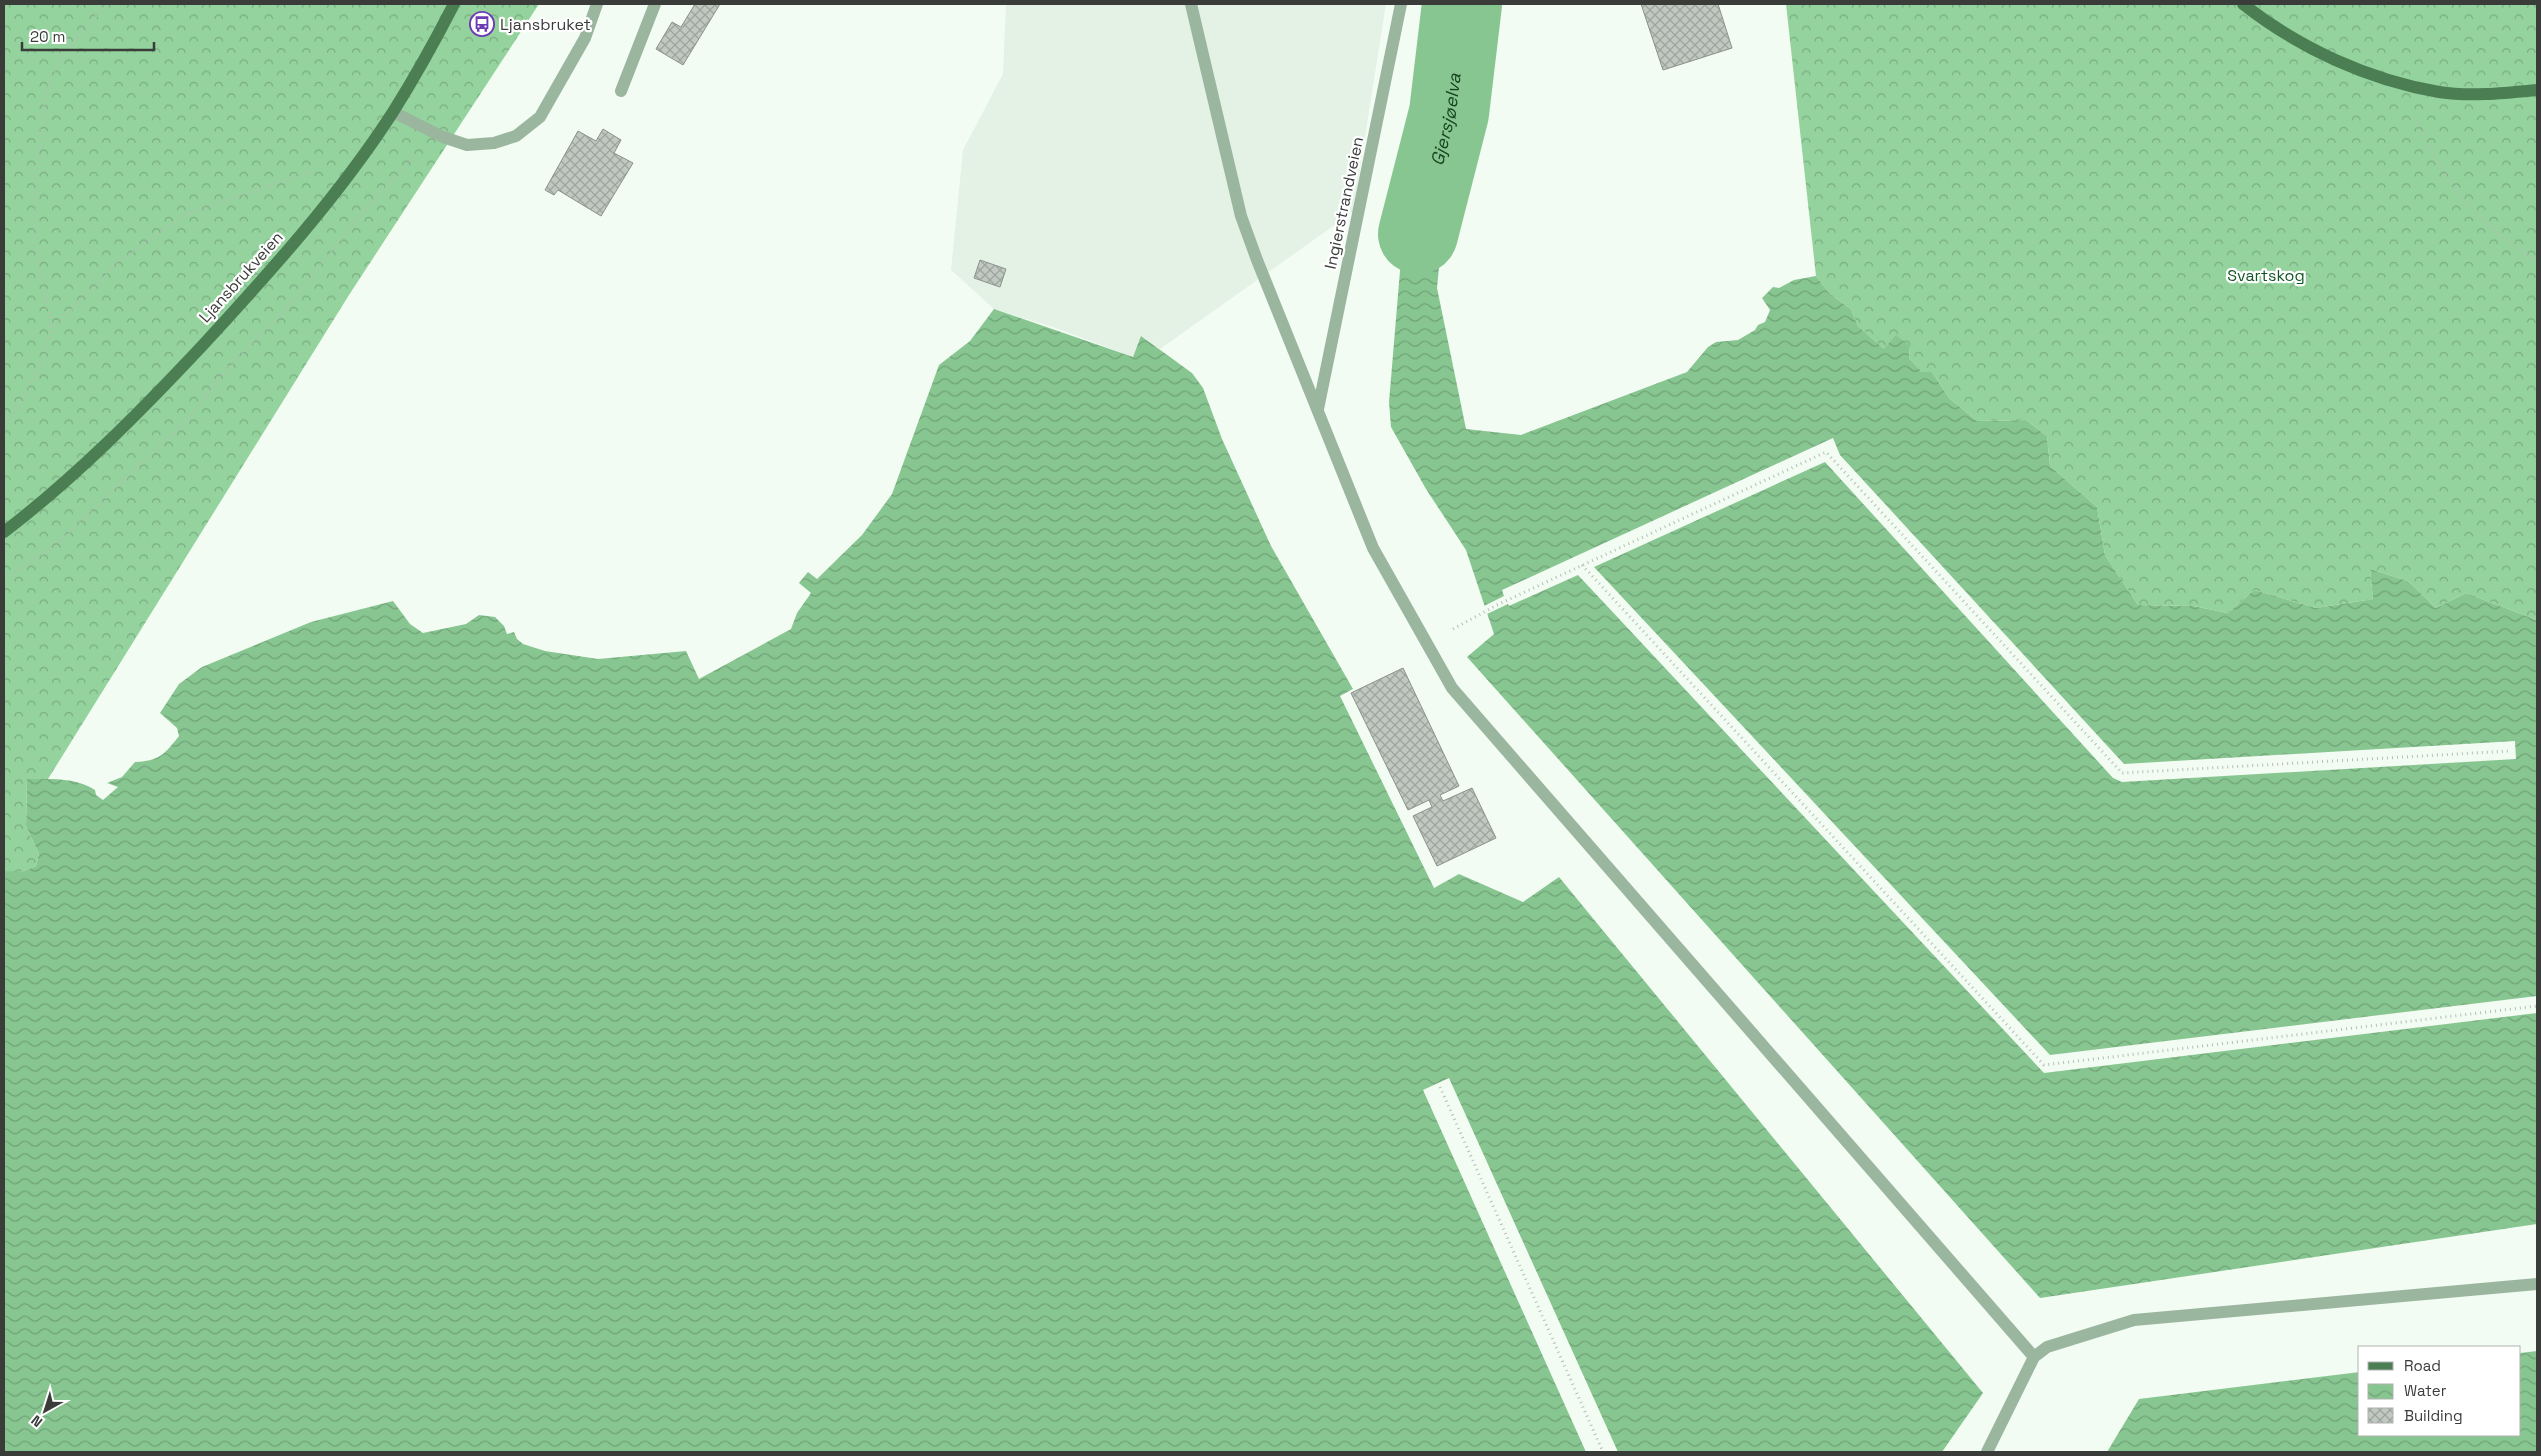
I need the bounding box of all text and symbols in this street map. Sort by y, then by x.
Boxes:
bus stop icon: Ljansbruket [469,11,495,37]
place label: Ljansbruket [500,14,591,35]
scale bar [22,20,155,52]
text: 20 m [30,27,65,46]
water label: Gjersjøelva [1425,71,1465,168]
street label: Ingierstrandveien [1320,135,1368,271]
street label: Ljansbrukveien [194,227,288,327]
park label: Svartskog [2227,265,2305,286]
legend [2358,1346,2521,1436]
text: Road [2404,1356,2441,1375]
text: Water [2404,1381,2447,1400]
north arrow [20,1386,70,1436]
text: Building [2404,1406,2463,1425]
text: N [28,1411,46,1431]

